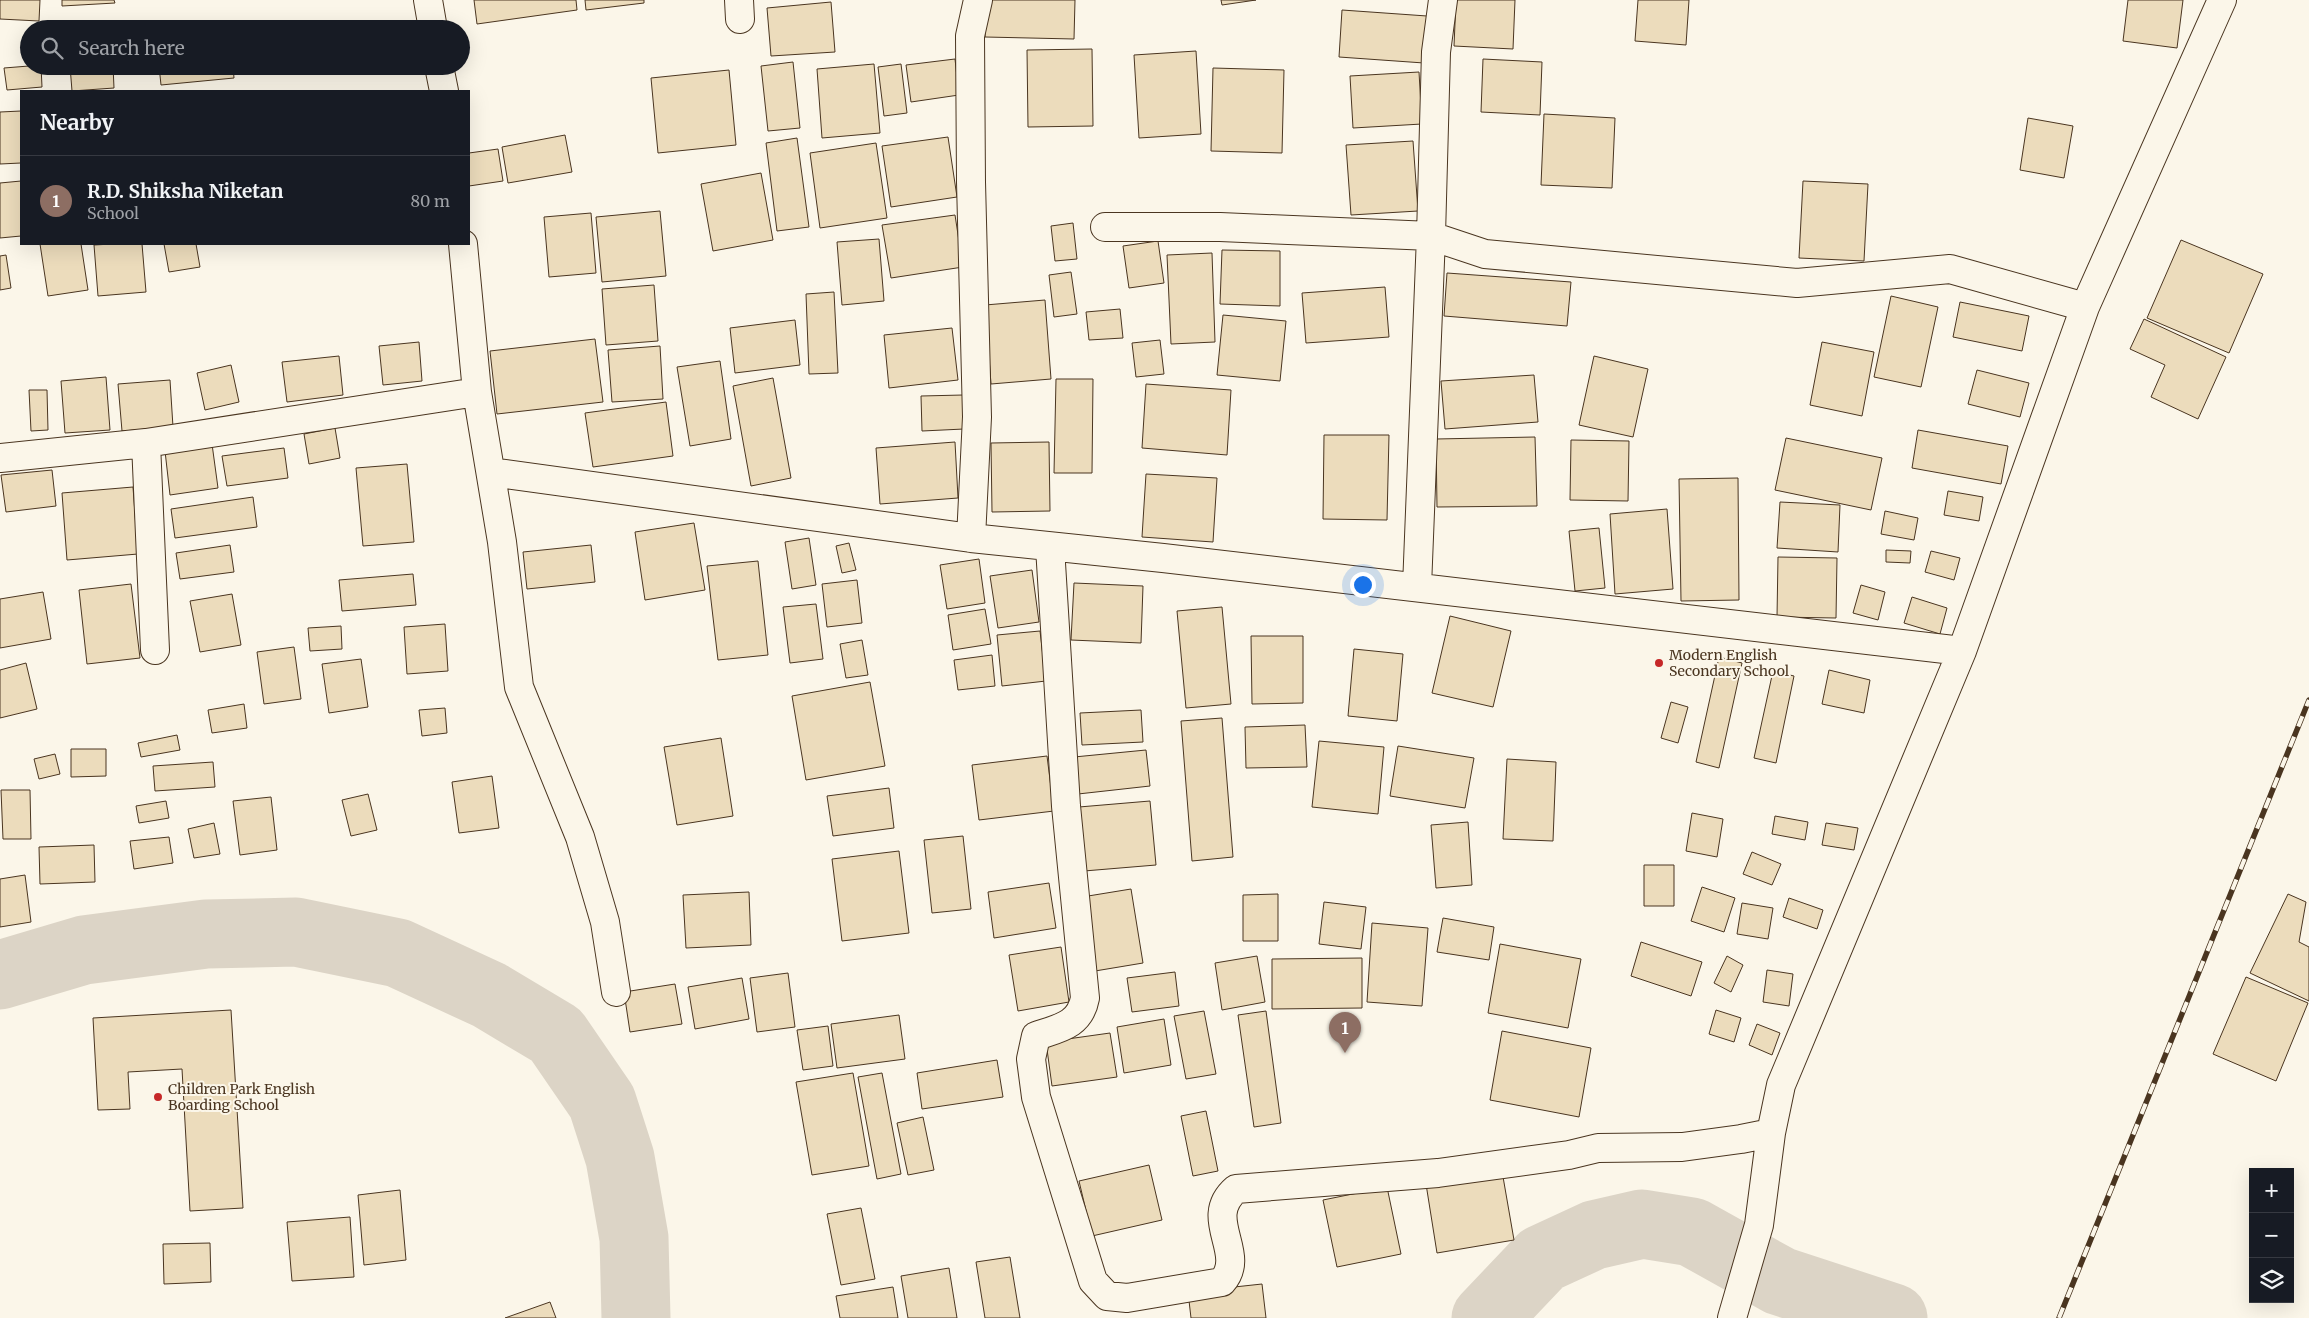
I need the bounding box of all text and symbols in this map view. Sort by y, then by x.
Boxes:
search box [20,20,470,75]
icon: search [38,34,66,62]
text: Search here [78,36,185,60]
text: Nearby [40,109,114,136]
text: R.D. Shiksha Niketan [87,179,283,203]
text: 1 [52,191,60,211]
text: 80 m [411,191,450,211]
text: School [87,203,139,223]
your location [1350,572,1376,598]
place label: Modern English Secondary School [1669,646,1790,680]
marker: Modern English Secondary School [1653,657,1665,669]
pin: 1 [1329,1012,1361,1053]
place label: Children Park English Boarding School [168,1080,315,1114]
marker: Children Park English Boarding School [152,1091,164,1103]
map controls [2249,1168,2294,1303]
button: + [2249,1168,2294,1213]
button: − [2249,1213,2294,1258]
button: layers [2249,1258,2294,1303]

